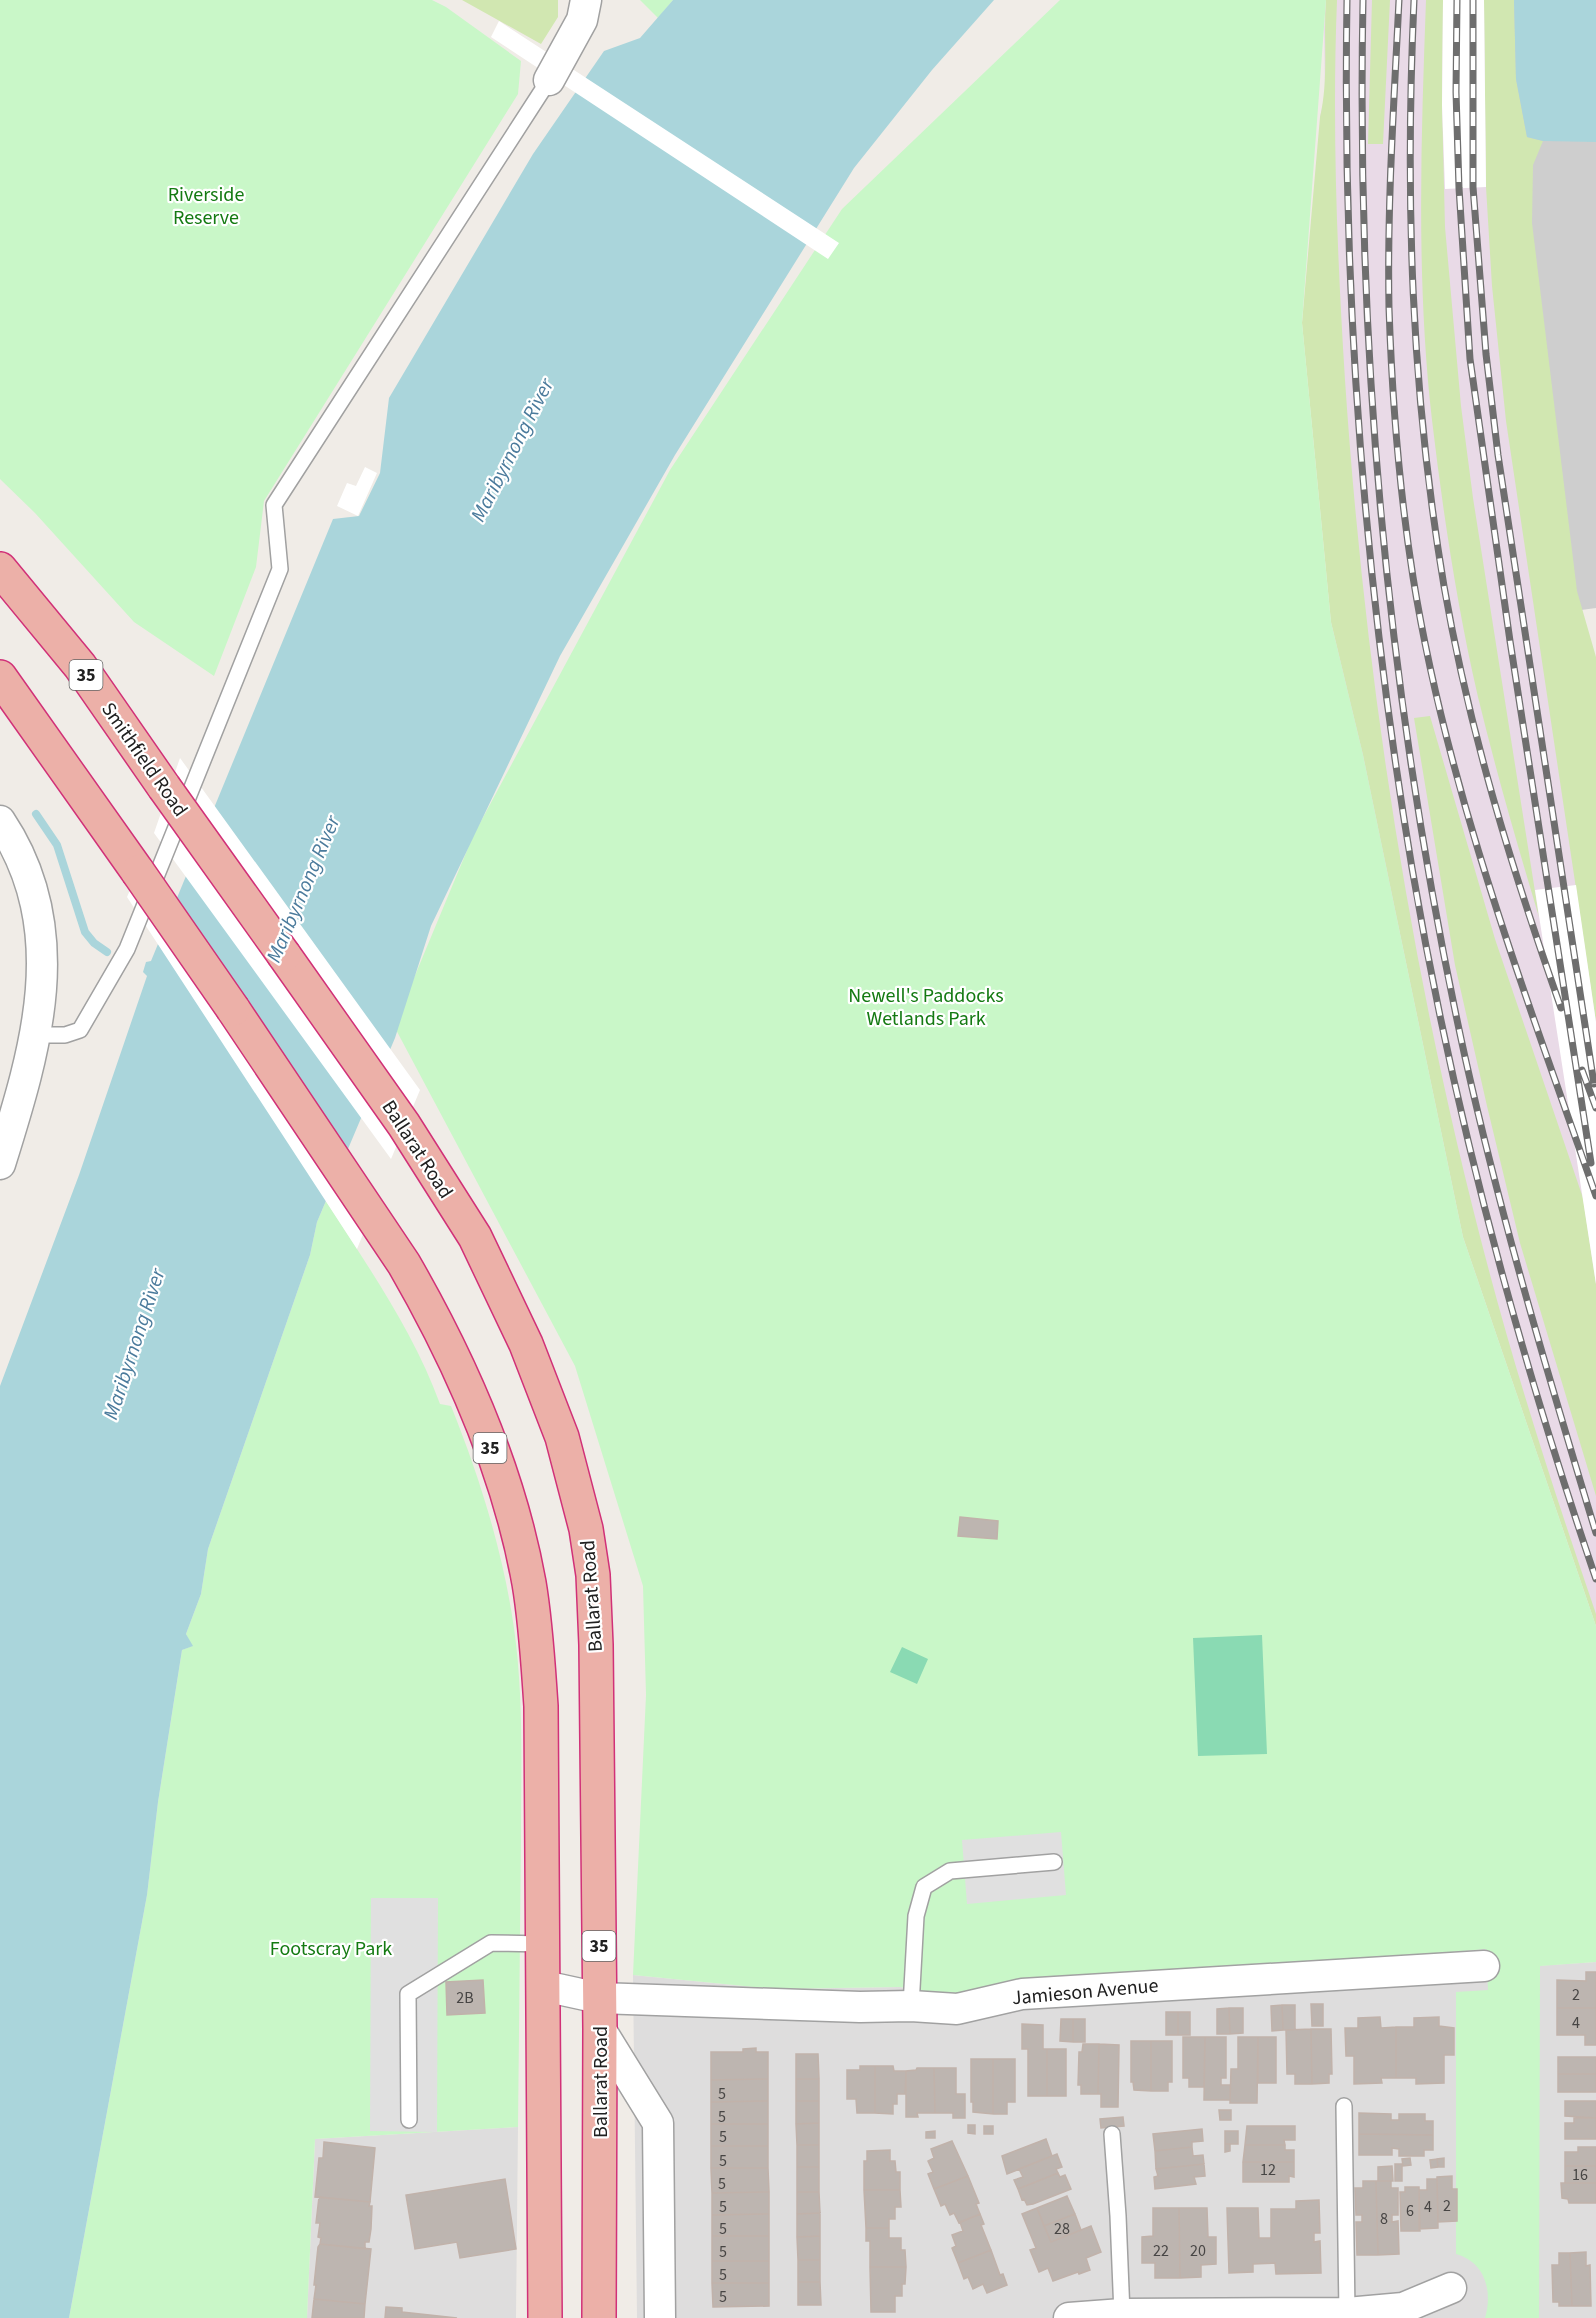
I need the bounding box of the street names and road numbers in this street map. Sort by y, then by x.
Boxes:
road number: 35 [70,660,103,690]
street label: Smithfield Road [94,697,194,822]
street label: Ballarat Road [375,1095,459,1204]
road number: 35 [474,1433,506,1463]
street label: Ballarat Road [574,1539,610,1653]
road number: 35 [582,1931,616,1961]
street label: Jamieson Avenue [1011,1972,1160,2012]
street label: Ballarat Road [587,2026,615,2138]

